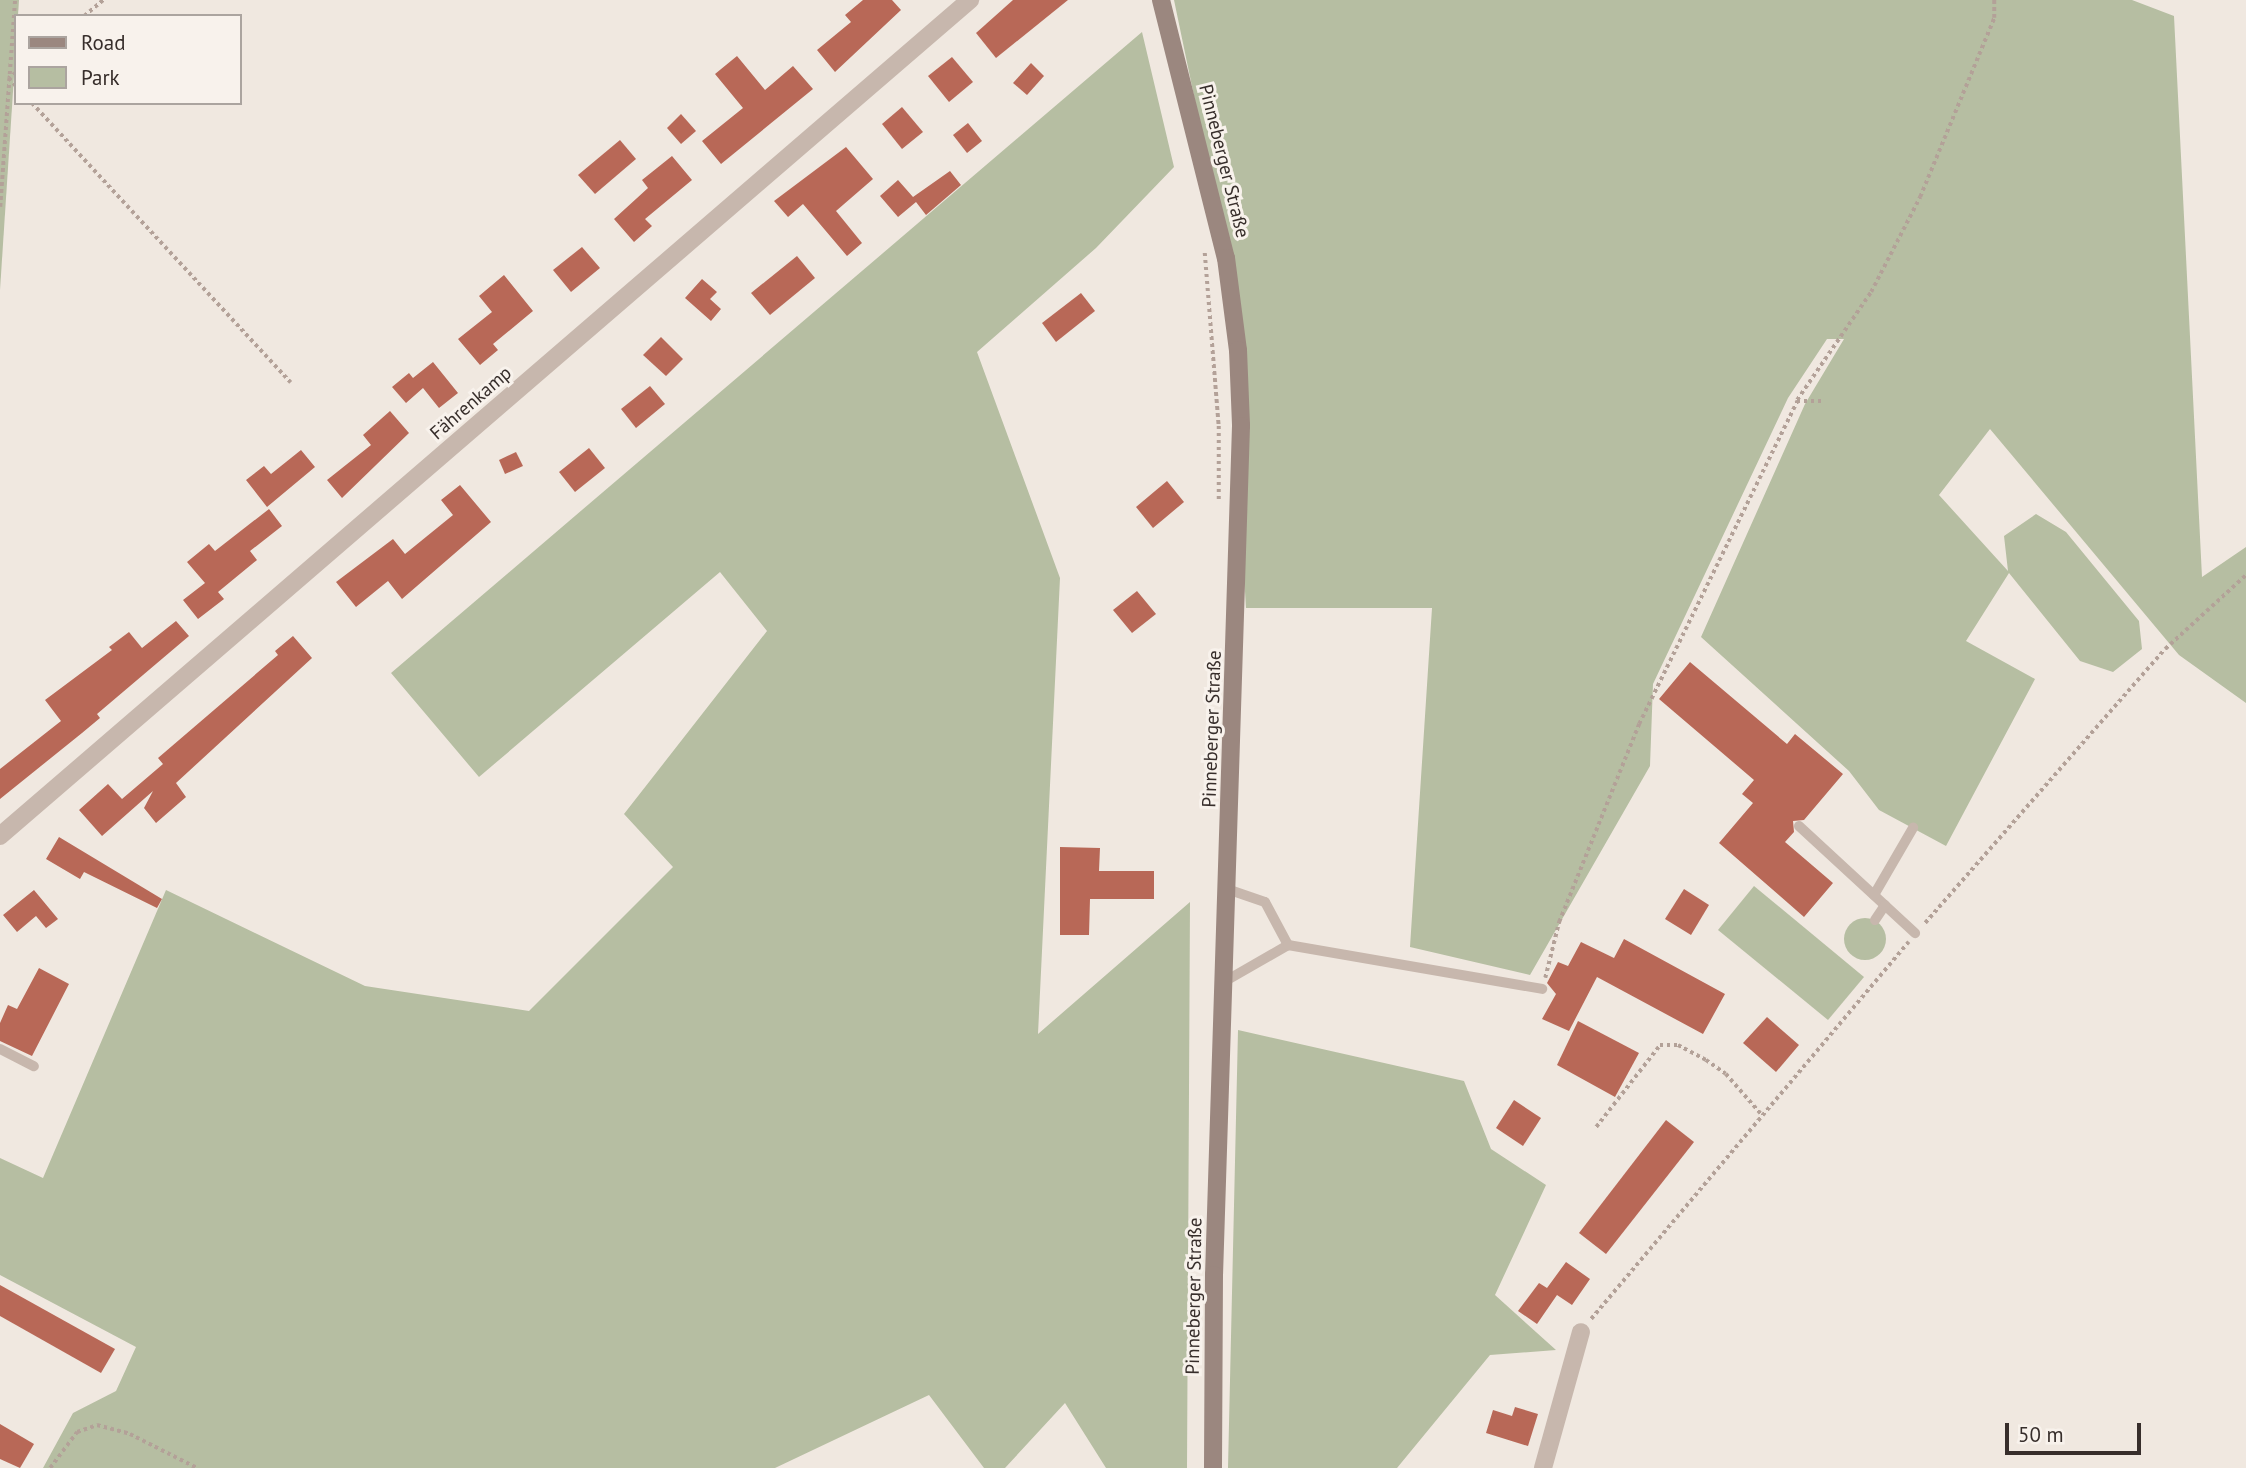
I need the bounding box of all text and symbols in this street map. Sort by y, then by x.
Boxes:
legend [14,14,242,105]
text: Road [81,29,125,56]
text: Park [81,64,120,91]
street label: Pinneberger Straße [1194,82,1254,240]
street label: Fährenkamp [426,361,516,445]
street label: Pinneberger Straße [1198,650,1226,808]
street label: Pinneberger Straße [1181,1217,1207,1375]
scale bar [2008,1408,2144,1452]
text: 50 m [2018,1421,2064,1448]

